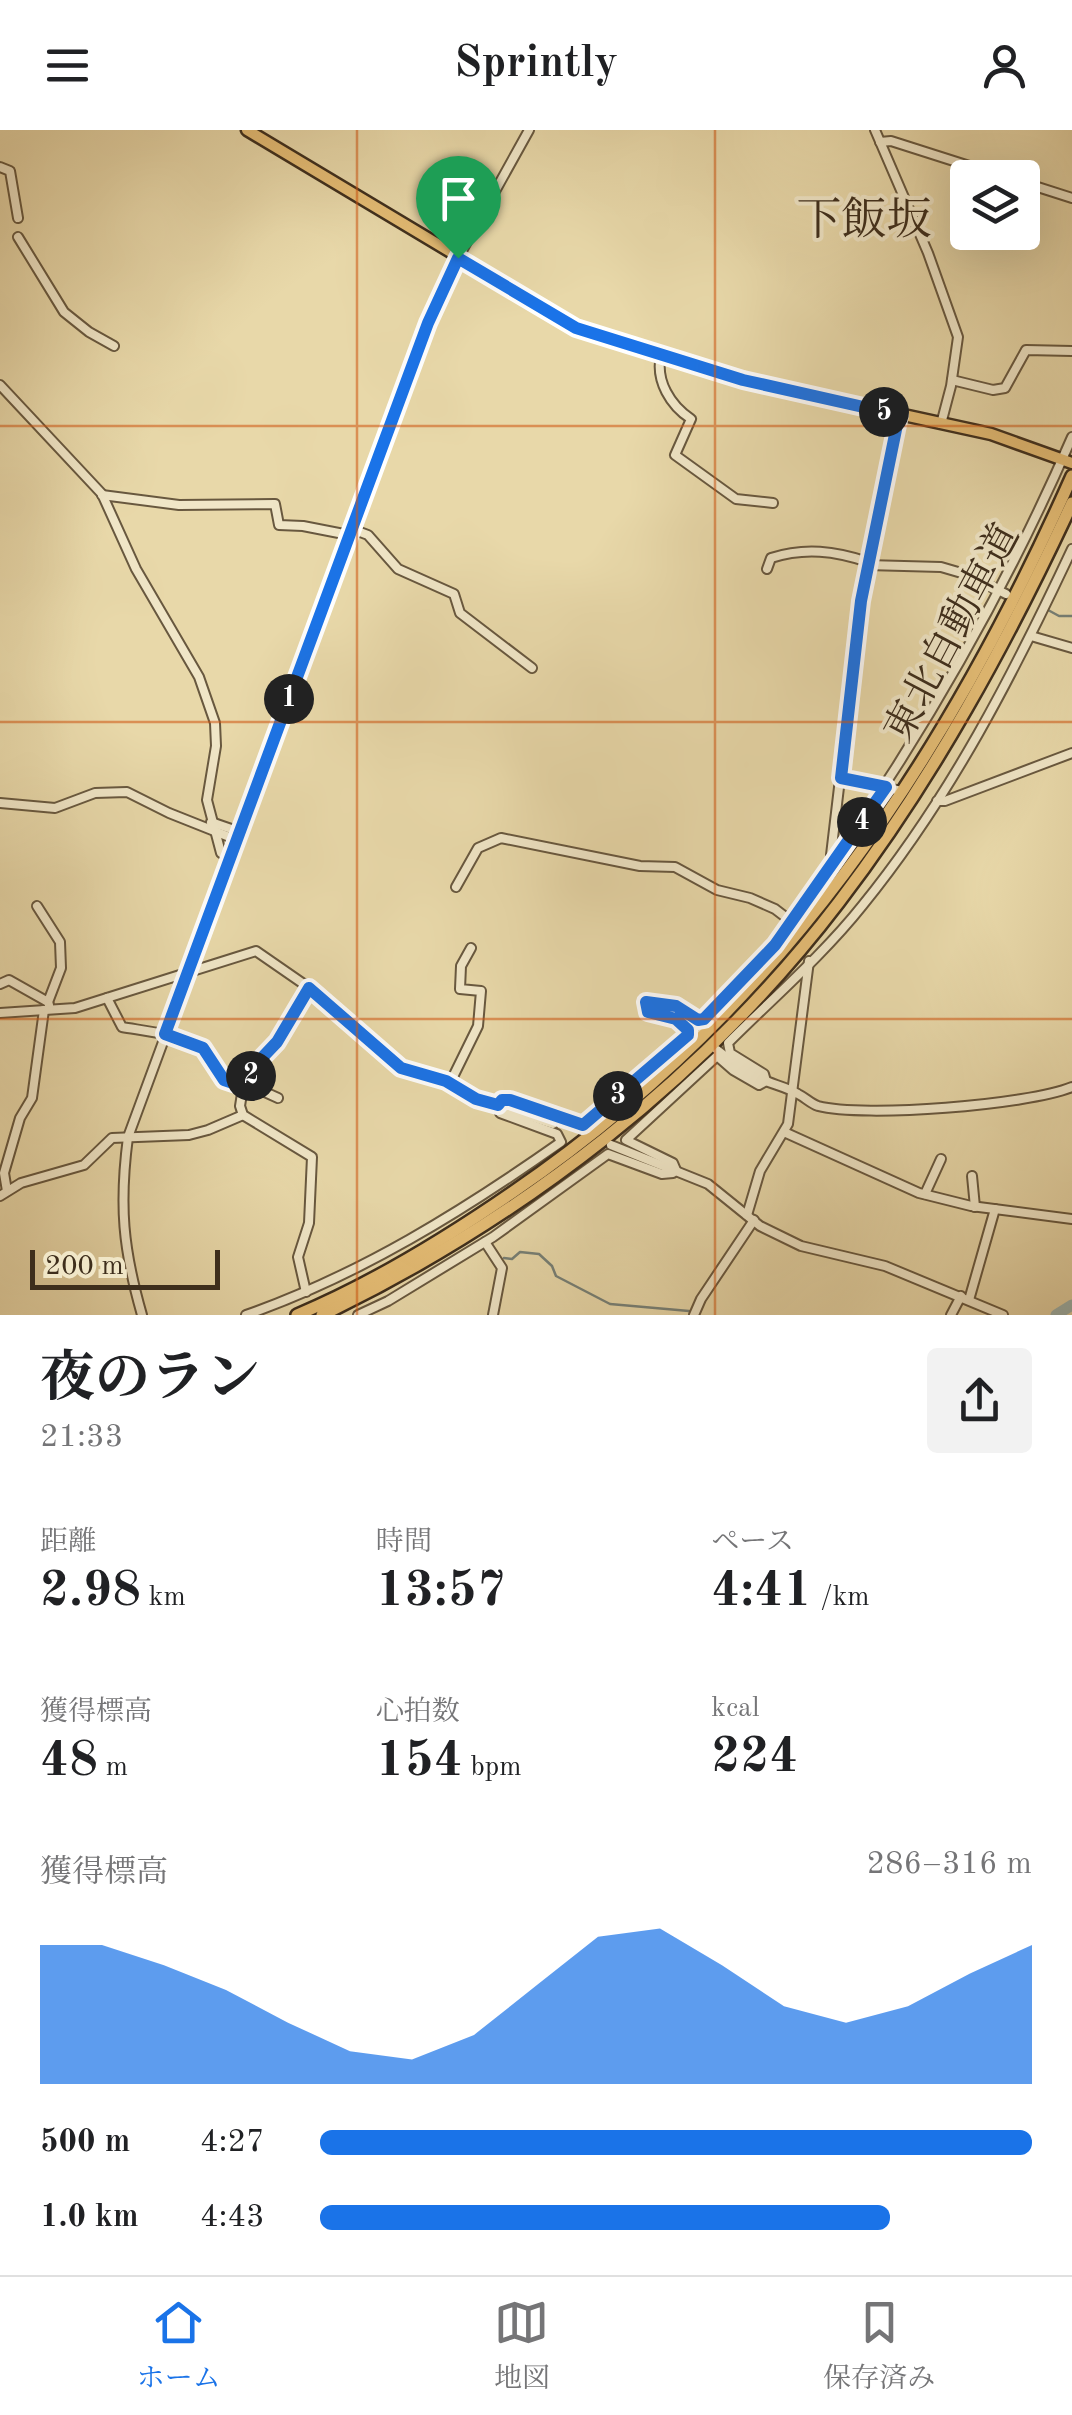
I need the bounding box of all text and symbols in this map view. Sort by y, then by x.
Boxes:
icon: menu [40,38,95,93]
icon: person [977,38,1032,93]
text: Sprintly [454,42,618,87]
pin [416,156,501,259]
map controls [950,160,1040,250]
button: layers [950,160,1040,250]
icon: arrive [431,171,486,226]
district label: 下飯坂 [796,196,932,245]
pin: 5 [859,387,909,437]
text: 5 [876,398,892,426]
street label: 東北自動車道 [876,517,1028,749]
pin: 1 [264,674,314,724]
text: 1 [281,685,297,713]
pin: 4 [837,797,887,847]
text: 4 [854,808,870,836]
pin: 2 [226,1051,276,1101]
text: 2 [243,1062,259,1090]
pin: 3 [593,1071,643,1121]
text: 3 [610,1082,626,1110]
scale bar [30,1245,220,1290]
text: 200 m [45,1253,124,1281]
button: share [927,1348,1032,1453]
text: 夜のラン [40,1353,260,1408]
text: 21:33 [40,1422,123,1454]
text: 距離 [40,1529,96,1557]
text: 時間 [376,1529,432,1557]
text: ペース [711,1529,794,1557]
text: 2.98 [40,1567,141,1617]
text: 13:57 [376,1567,506,1617]
text: 4:41 [711,1567,812,1617]
text: km [141,1584,186,1612]
text: /km [812,1584,870,1612]
text: kcal [711,1695,760,1723]
text: 獲得標高 [40,1699,152,1727]
text: 心拍数 [376,1699,460,1727]
text: 224 [711,1733,798,1783]
text: 48 [40,1737,98,1787]
text: 154 [376,1737,463,1787]
text: m [98,1754,128,1782]
text: bpm [463,1754,522,1782]
text: 286–316 m [866,1849,1032,1881]
text: 獲得標高 [40,1858,168,1890]
text: 500 m [40,2127,130,2159]
text: 4:27 [200,2127,265,2159]
text: 1.0 km [40,2202,139,2234]
text: 4:43 [200,2202,265,2234]
tab: ホーム [137,2295,221,2398]
tab: 地図 [494,2295,550,2398]
tab: 保存済み [823,2295,935,2398]

